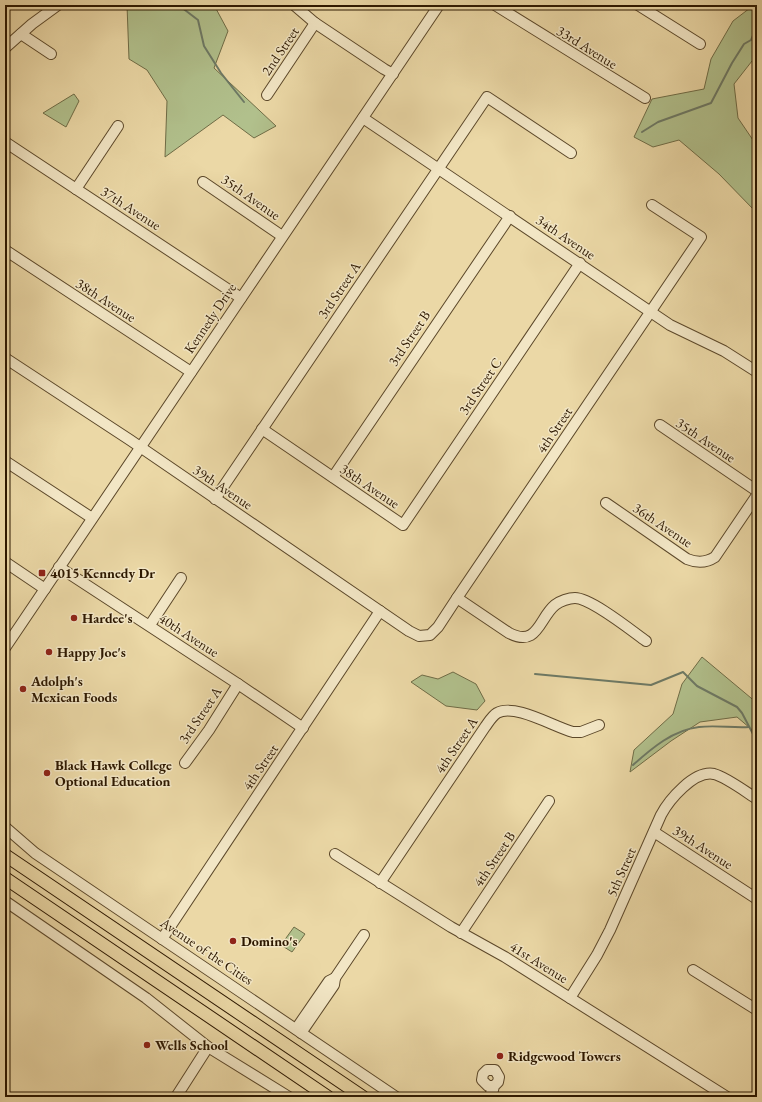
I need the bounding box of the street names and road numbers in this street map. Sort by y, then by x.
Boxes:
street label: 33rd Avenue [553,21,621,73]
street label: 2nd Street [257,23,303,79]
street label: 35th Avenue [218,170,284,224]
street label: 37th Avenue [98,182,165,234]
street label: 34th Avenue [533,211,600,264]
street label: 3rd Street A [313,258,365,322]
street label: 38th Avenue [73,274,140,326]
street label: Kennedy Drive [180,279,240,357]
street label: 3rd Street B [384,307,434,369]
street label: 3rd Street C [454,354,506,418]
street label: 4th Street [532,403,576,457]
street label: 35th Avenue [673,414,740,467]
street label: 38th Avenue [337,460,404,513]
street label: 39th Avenue [190,461,257,514]
street label: 36th Avenue [630,499,697,552]
street label: 40th Avenue [156,609,223,661]
street label: 3rd Street A [174,683,226,747]
street label: 4th Street A [431,713,482,777]
street label: 4th Street [238,740,282,794]
street label: 39th Avenue [670,821,737,873]
street label: 4th Street B [469,828,519,890]
street label: 5th Street [602,844,640,899]
street label: Avenue of the Cities [156,913,257,989]
street label: 41st Avenue [507,937,572,987]

